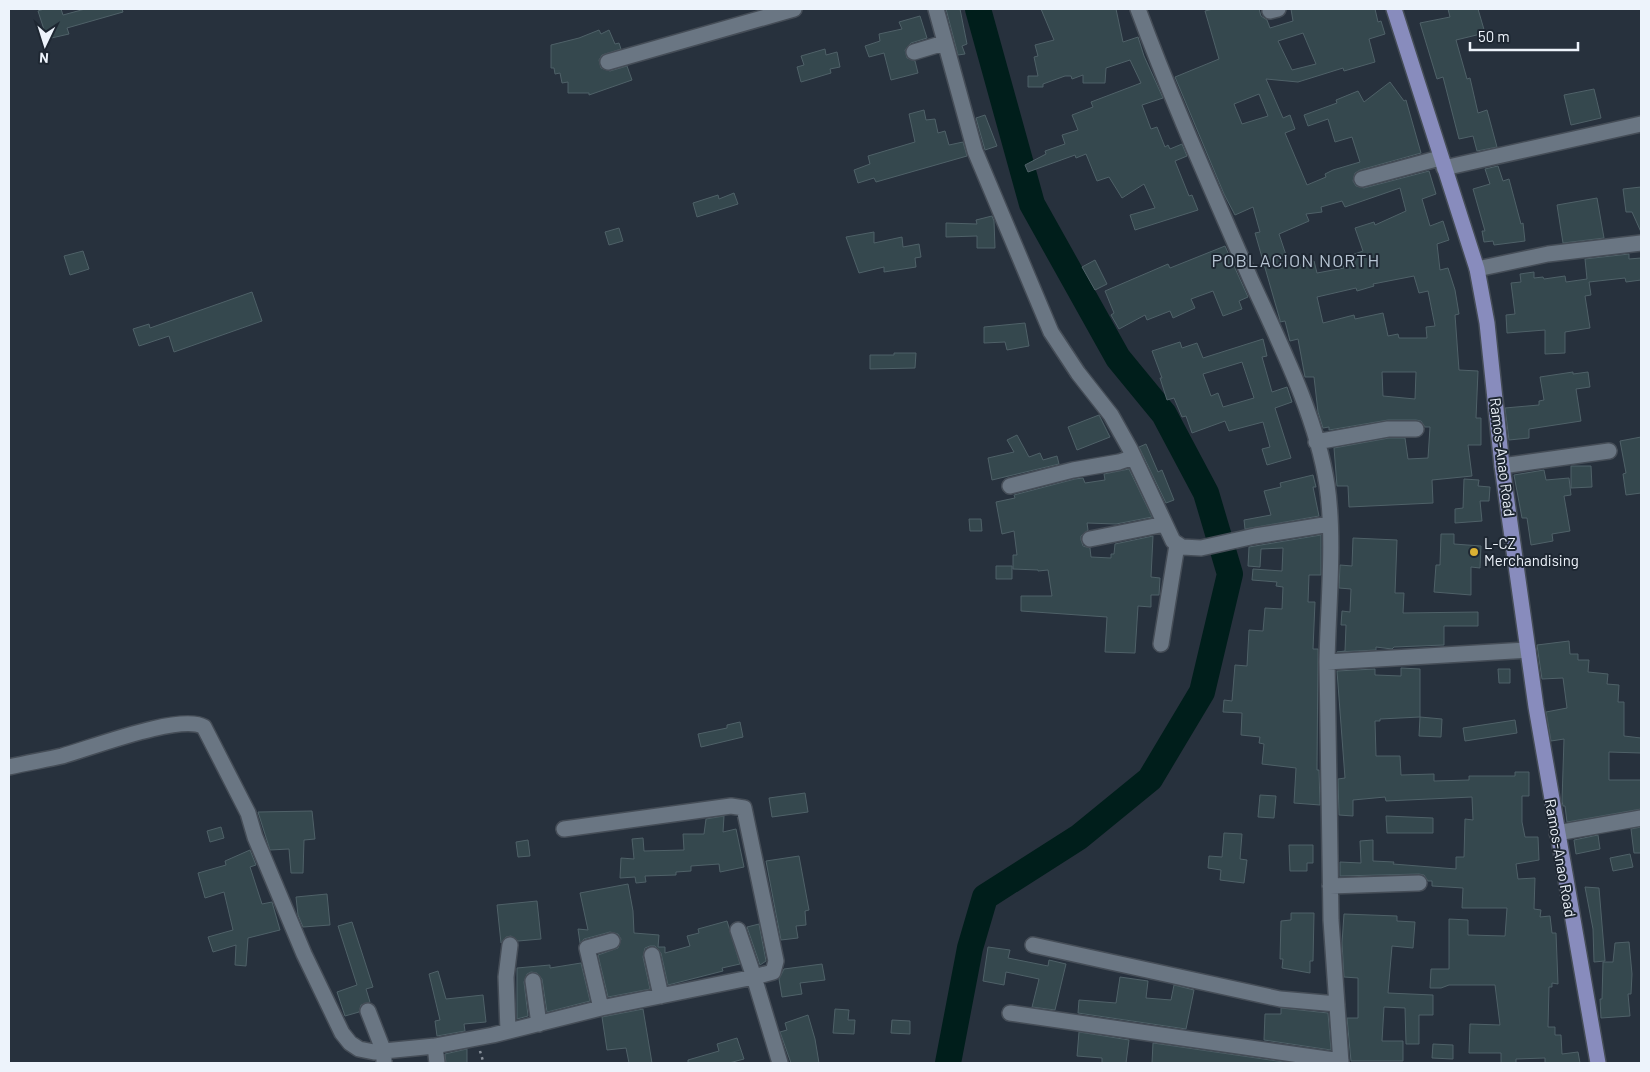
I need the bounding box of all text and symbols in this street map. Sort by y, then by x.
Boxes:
north arrow [20,20,70,70]
scale bar [1470,20,1578,52]
text: 50 m [1478,27,1510,45]
text: N [39,50,49,67]
district label: POBLACION NORTH [1212,249,1380,271]
street label: Ramos-Anao Road [1487,397,1519,517]
place label: L-CZ Merchandising [1484,534,1579,569]
marker: L-CZ Merchandising [1468,546,1480,558]
street label: Ramos-Anao Road [1542,798,1580,918]

